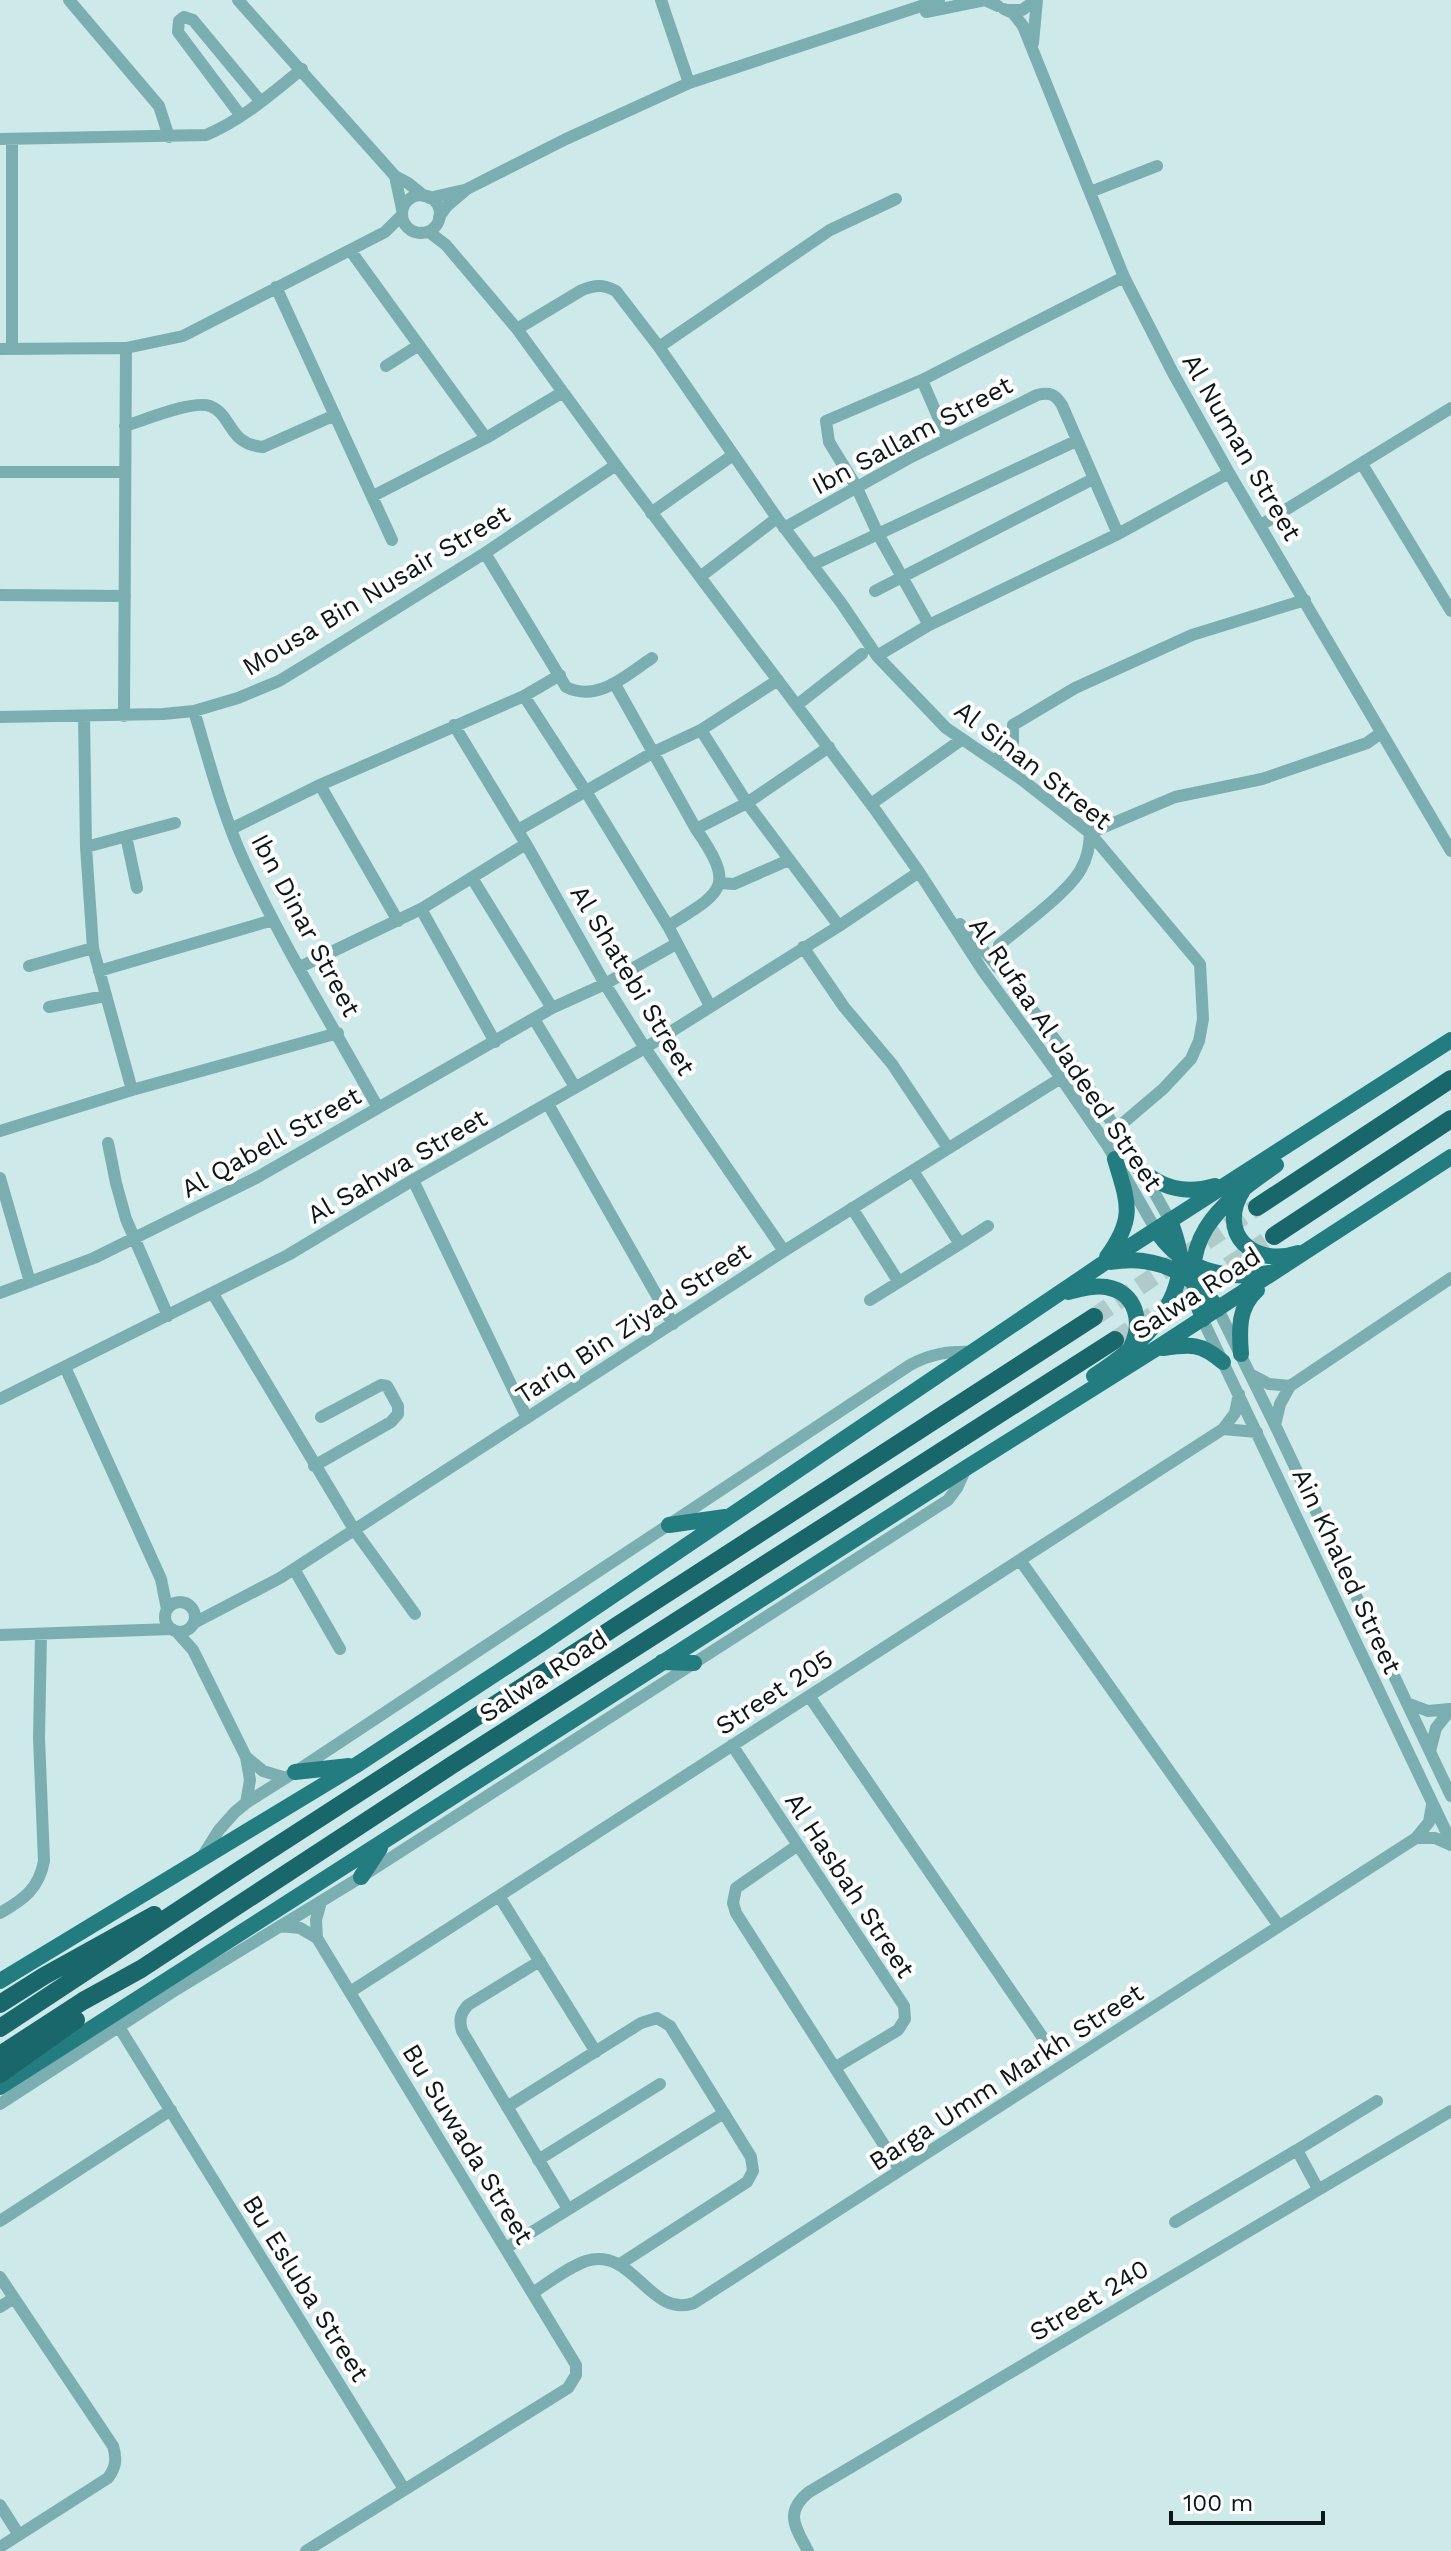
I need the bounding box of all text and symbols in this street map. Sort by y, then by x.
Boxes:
street label: Al Numan Street [1176,348,1308,546]
street label: Ibn Sallam Street [807,369,1017,500]
street label: Mousa Bin Nusair Street [237,498,515,682]
street label: Al Sinan Street [949,695,1117,836]
street label: Ibn Dinar Street [245,829,367,1021]
street label: Al Shatebi Street [564,880,702,1080]
street label: Al Rufaa Al Jadeed Street [963,912,1169,1197]
street label: Al Qabell Street [176,1080,366,1204]
street label: Al Sahwa Street [302,1102,492,1230]
street label: Tariq Bin Ziyad Street [510,1236,756,1410]
street label: Salwa Road [1126,1241,1266,1345]
street label: Ain Khaled Street [1286,1463,1408,1679]
street label: Salwa Road [473,1624,613,1728]
street label: Street 205 [710,1643,838,1741]
street label: Al Hasbah Street [779,1787,921,1983]
street label: Barga Umm Markh Street [863,1977,1149,2177]
street label: Bu Suwada Street [396,2038,540,2250]
street label: Bu Esluba Street [237,2189,375,2387]
street label: Street 240 [1024,2253,1154,2347]
scale bar [1171,2475,1323,2525]
text: 100 m [1183,2489,1253,2517]

